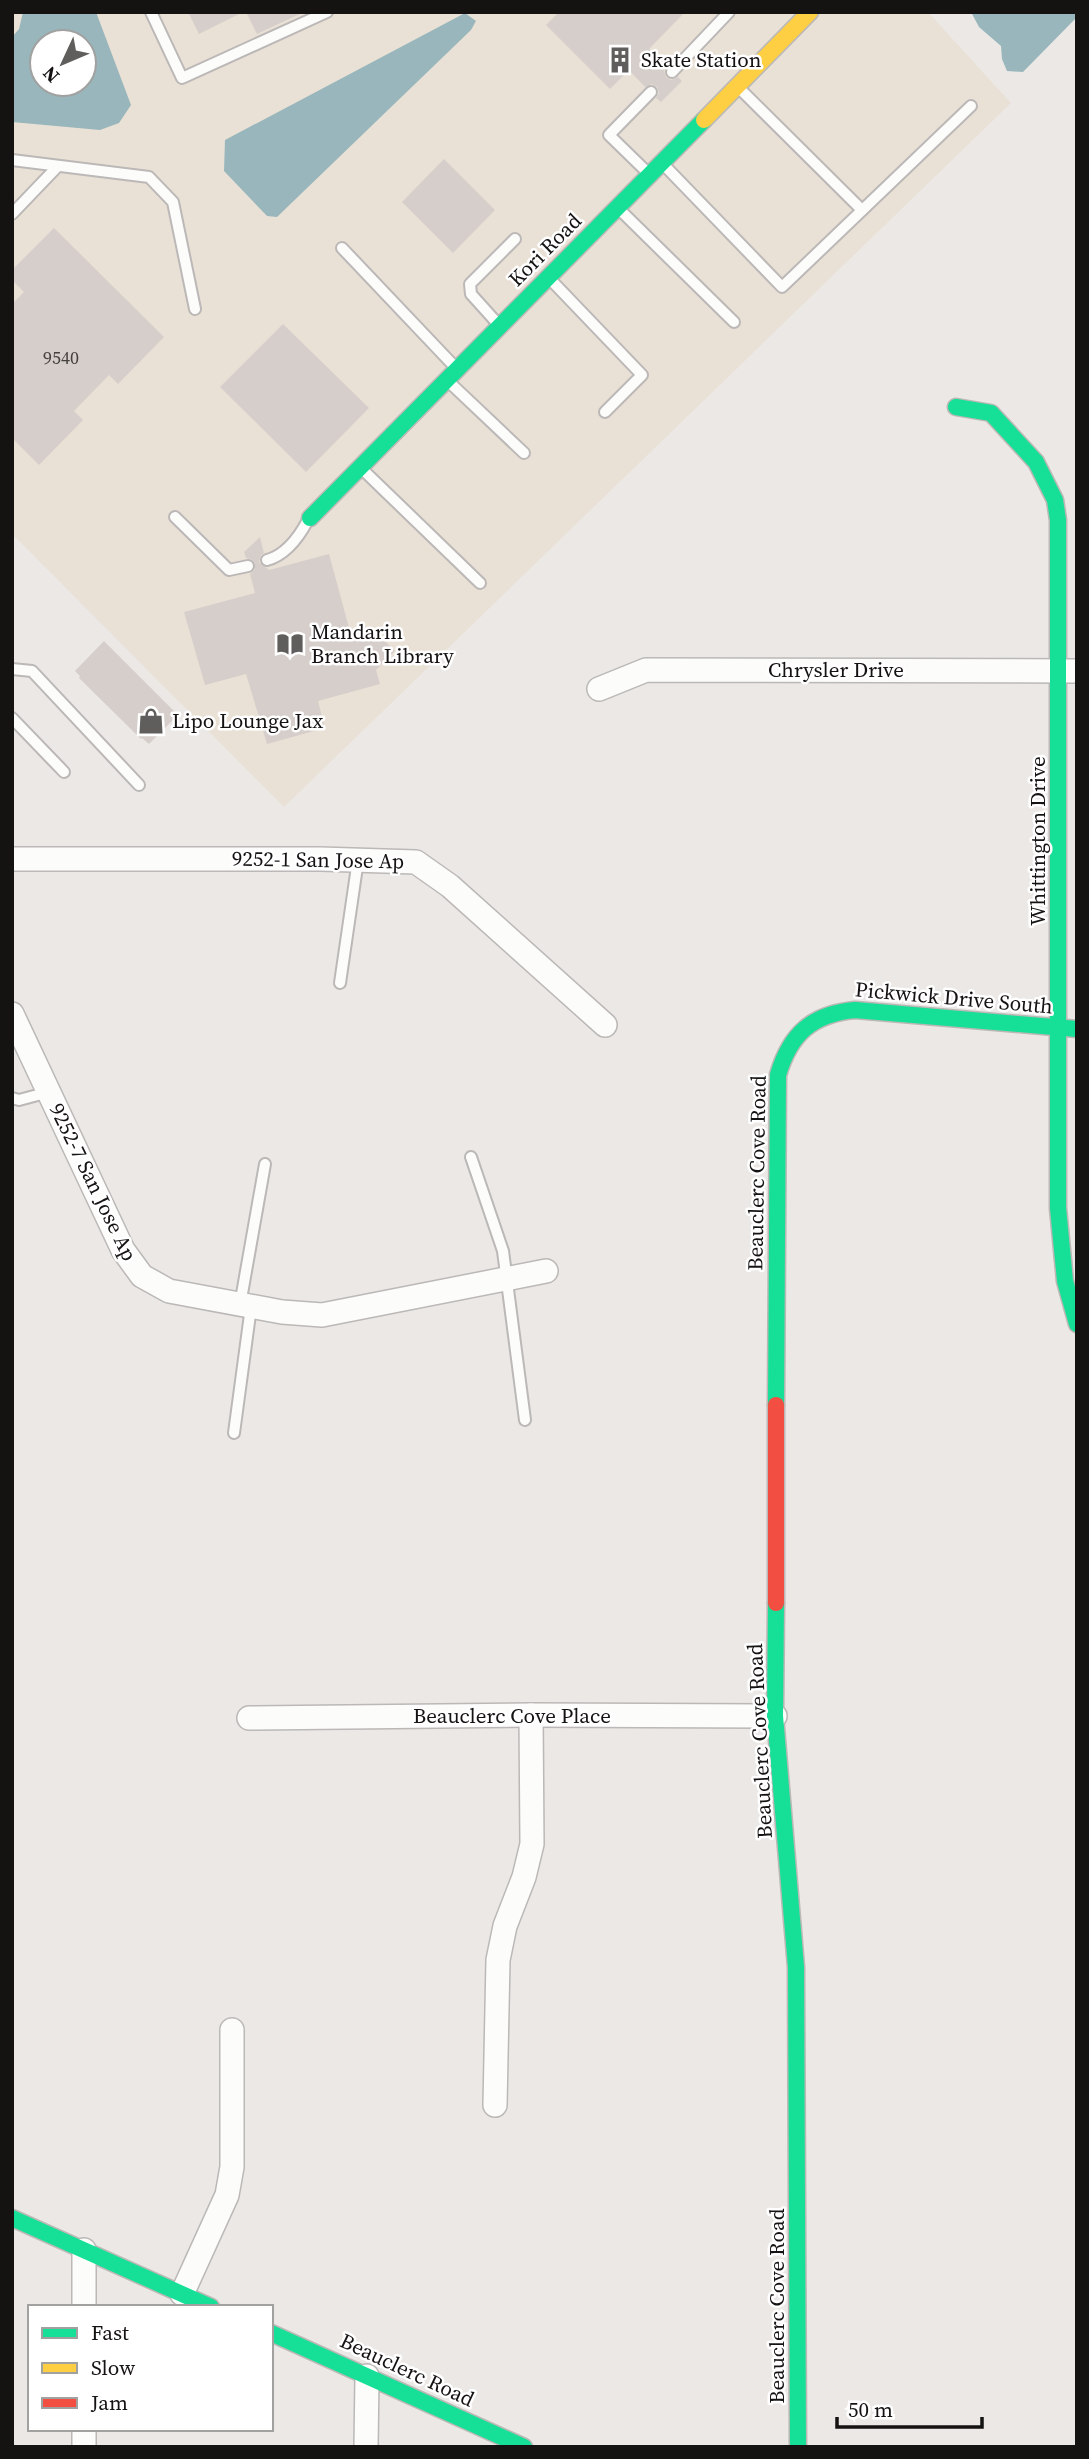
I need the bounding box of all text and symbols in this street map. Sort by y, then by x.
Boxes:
north arrow [28,28,98,98]
building icon: Skate Station [605,45,635,75]
place label: Skate Station [641,45,762,74]
text: N [37,61,65,89]
street label: Kori Road [502,207,588,293]
house number: 9540 [43,345,79,370]
place label: Mandarin Branch Library [311,617,454,670]
library icon: Mandarin Branch Library [275,629,305,659]
street label: Chrysler Drive [768,655,904,684]
shop icon: Lipo Lounge Jax [136,706,166,736]
place label: Lipo Lounge Jax [172,706,323,735]
street label: Whittington Drive [1023,756,1052,926]
street label: 9252-1 San Jose Ap [232,844,404,876]
street label: Pickwick Drive South [854,974,1054,1021]
street label: Beauclerc Cove Road [740,1075,773,1271]
street label: 9252-7 San Jose Ap [43,1098,144,1265]
street label: Beauclerc Cove Road [740,1643,779,1839]
street label: Beauclerc Cove Place [413,1701,611,1730]
street label: Beauclerc Cove Road [762,2208,791,2404]
legend [28,2305,273,2431]
text: Fast [91,2318,129,2347]
street label: Beauclerc Road [335,2326,479,2413]
text: Slow [91,2353,135,2382]
scale bar [837,2386,982,2430]
text: Jam [90,2388,128,2417]
text: 50 m [848,2395,893,2424]

